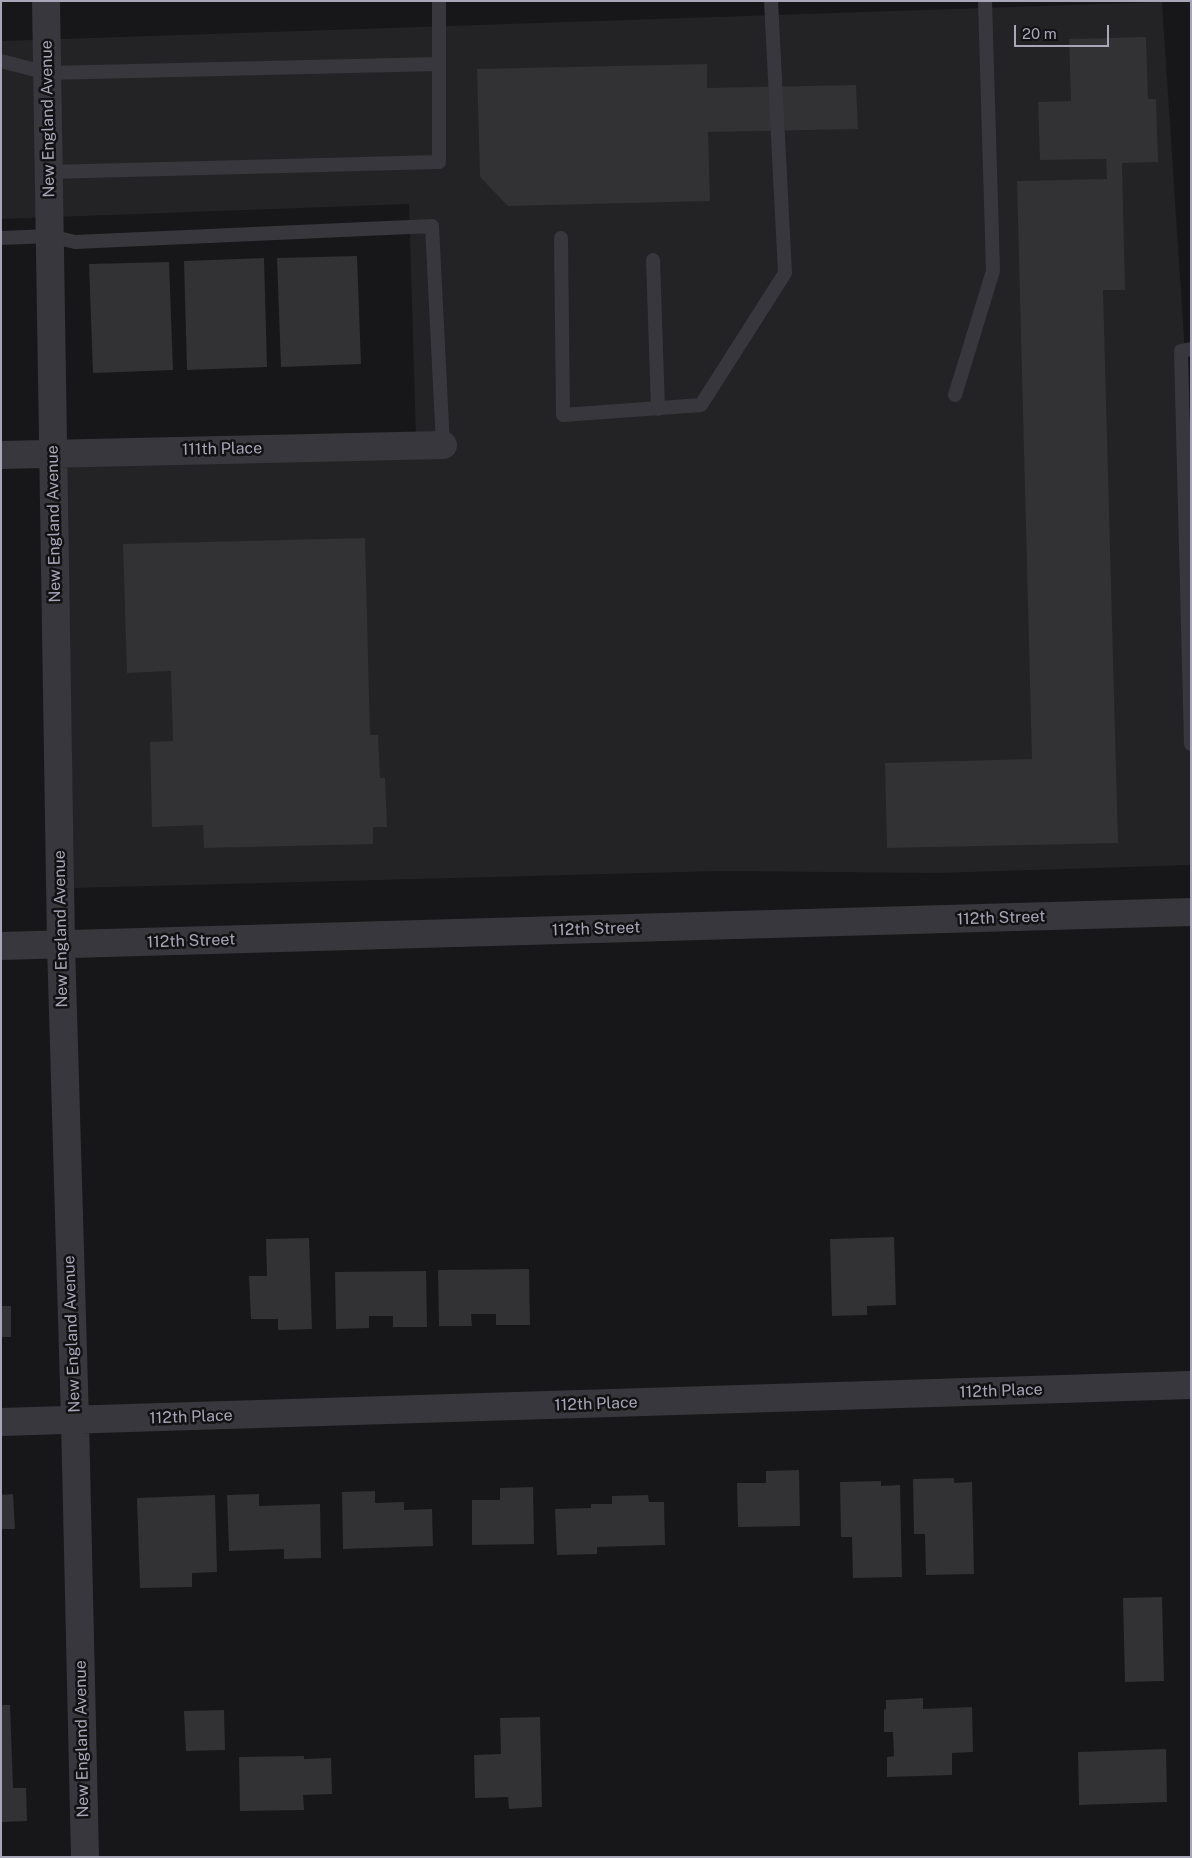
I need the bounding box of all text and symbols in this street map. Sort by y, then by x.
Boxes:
scale bar [1017,15,1112,47]
text: 20 m [1022,25,1057,42]
street label: New England Avenue [37,40,59,198]
street label: 111th Place [182,439,262,459]
street label: New England Avenue [43,445,65,603]
street label: New England Avenue [50,850,72,1008]
street label: 112th Street [956,907,1046,929]
street label: 112th Street [551,918,641,940]
street label: 112th Street [146,930,236,952]
street label: New England Avenue [60,1255,84,1413]
street label: 112th Place [959,1380,1043,1402]
street label: 112th Place [554,1393,638,1415]
street label: 112th Place [149,1406,233,1428]
street label: New England Avenue [71,1660,93,1818]

